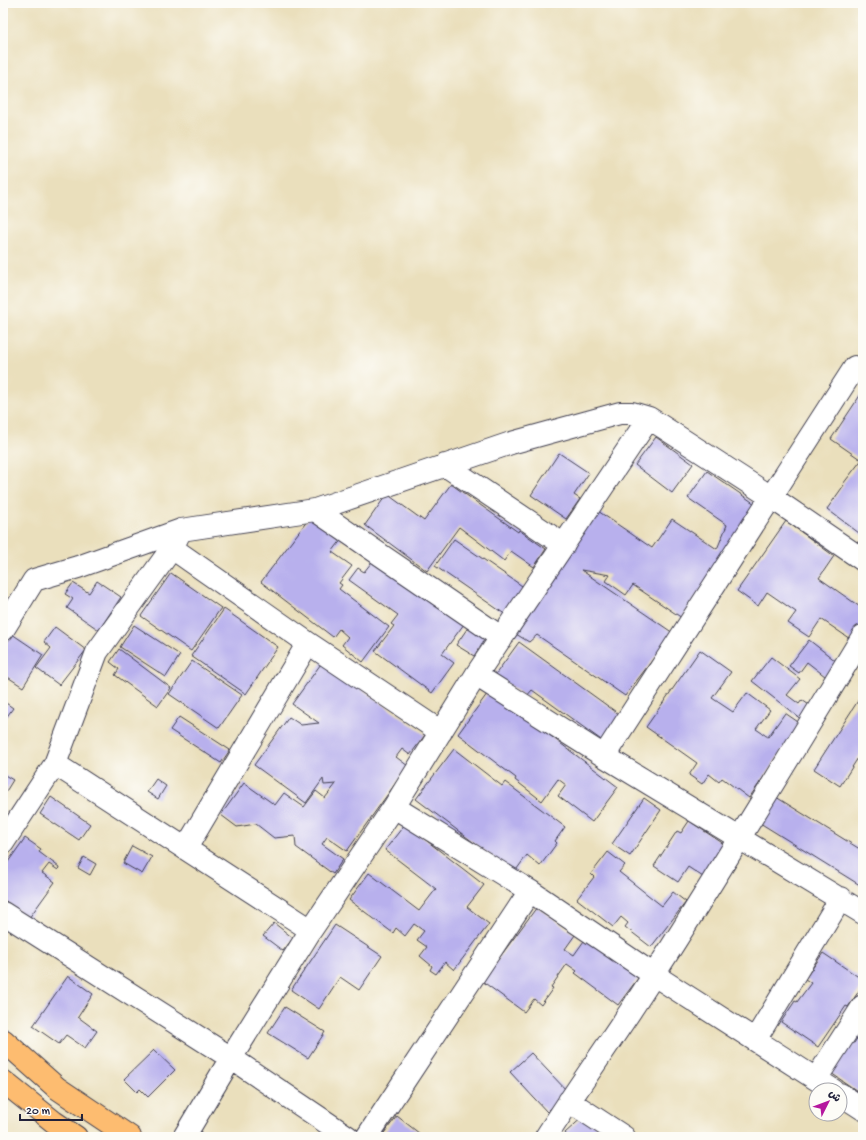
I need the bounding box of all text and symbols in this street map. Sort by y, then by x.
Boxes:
north arrow [808,1082,848,1122]
text: ش [825,1088,842,1105]
scale bar [20,1096,82,1122]
text: 20 m [26,1105,51,1119]

